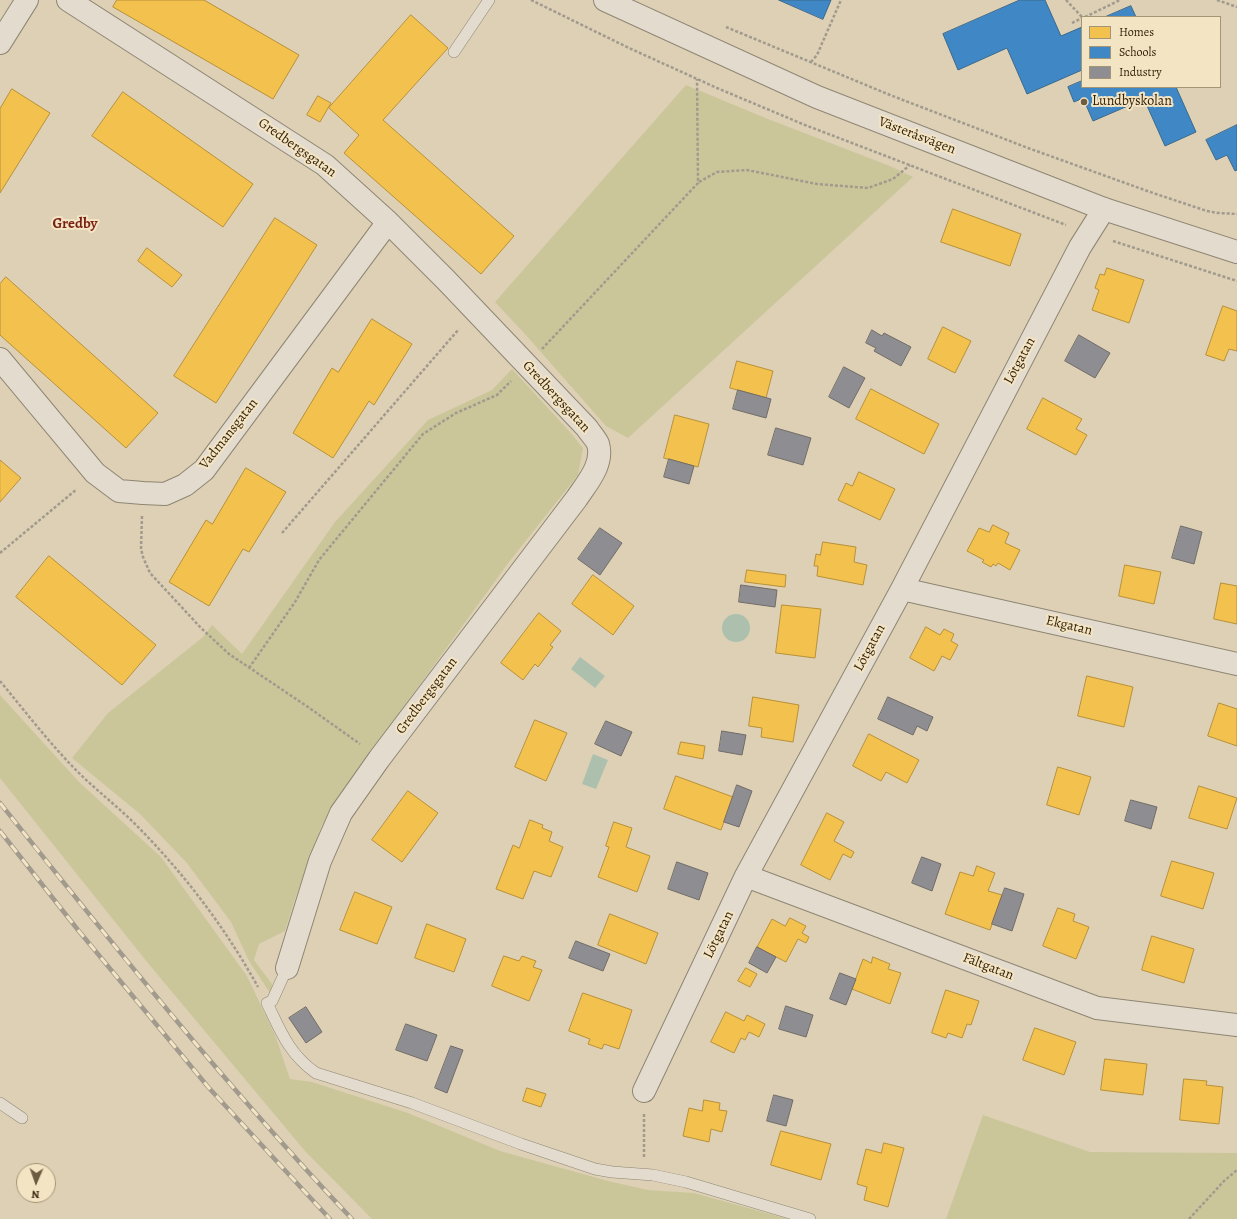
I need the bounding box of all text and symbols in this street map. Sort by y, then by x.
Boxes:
legend [1081,16,1221,88]
text: Homes [1119,24,1154,40]
text: Schools [1119,44,1156,60]
text: Industry [1119,64,1162,80]
place label: Lundbyskolan [1092,94,1172,110]
marker: Lundbyskolan [1079,97,1089,107]
street label: Västeråsvägen [876,114,958,158]
street label: Gredbergsgatan [255,115,339,181]
district label: Gredby [53,215,97,233]
street label: Lötgatan [1001,335,1039,387]
street label: Gredbergsgatan [519,358,593,436]
street label: Vadmansgatan [196,395,262,473]
street label: Ekgatan [1044,613,1094,639]
street label: Lötgatan [851,622,889,674]
street label: Gredbergsgatan [393,654,461,738]
street label: Lötgatan [700,908,738,962]
street label: Fältgatan [960,950,1016,984]
north arrow [16,1163,56,1203]
text: N [31,1187,40,1202]

